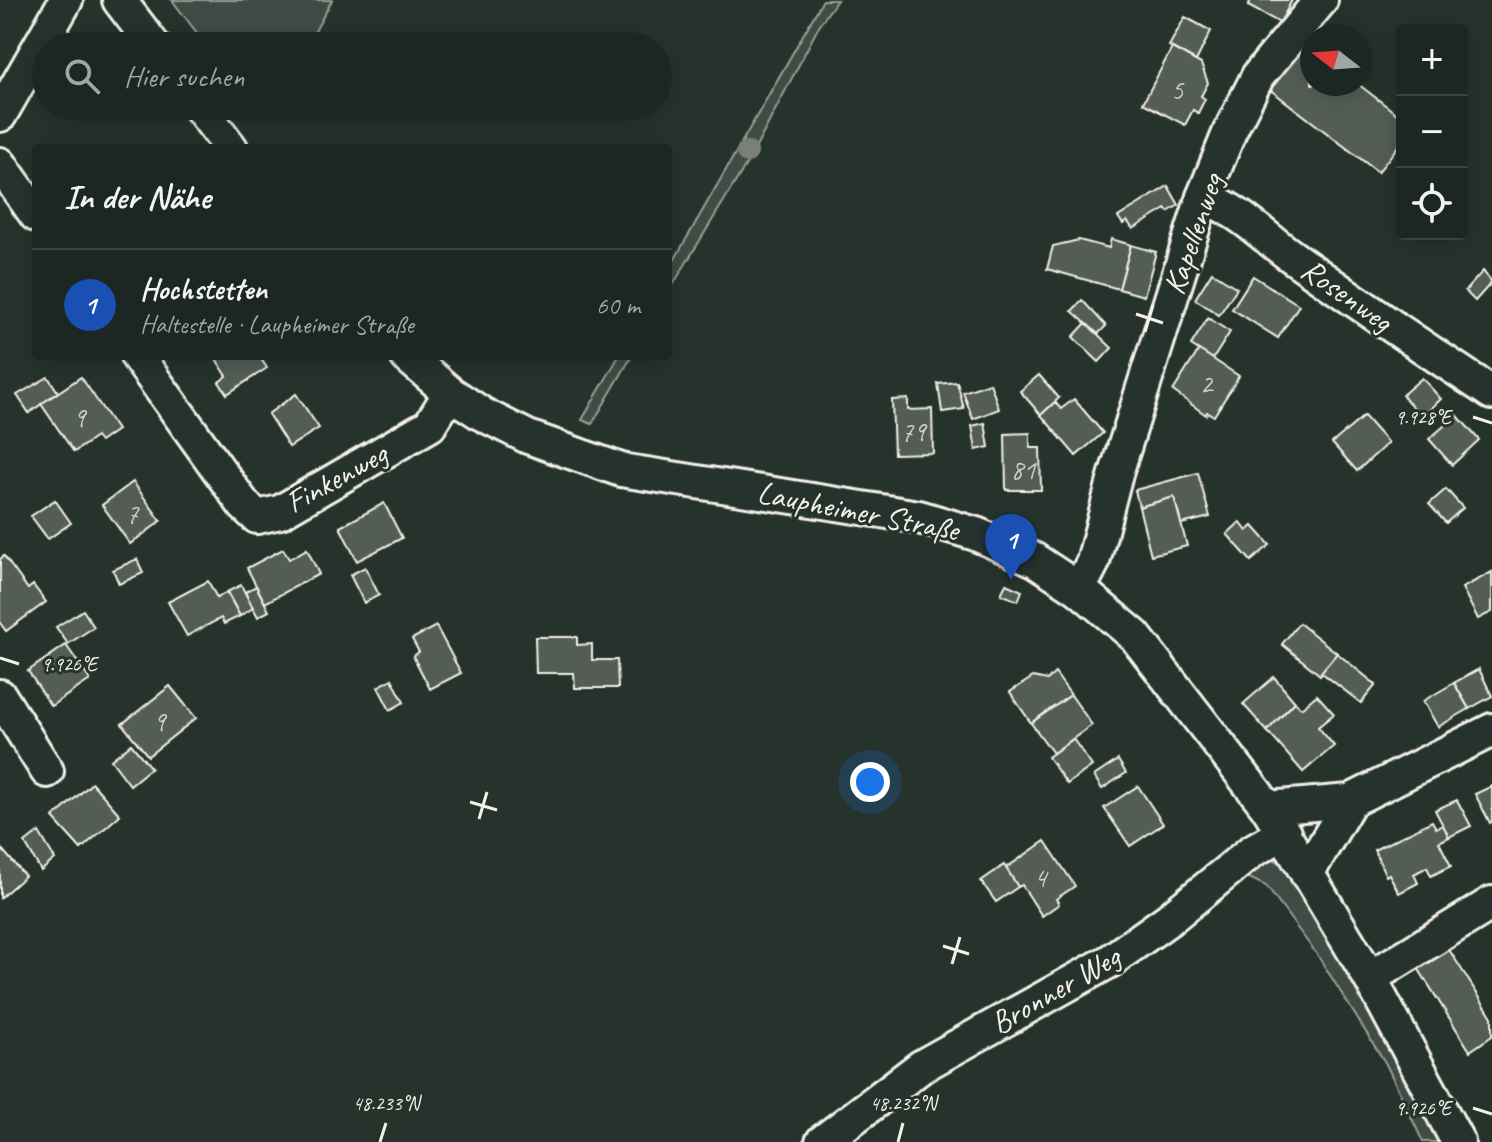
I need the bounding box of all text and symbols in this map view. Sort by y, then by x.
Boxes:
north arrow [1300,24,1372,96]
map controls [1396,24,1468,240]
button: + [1396,24,1468,96]
search box [32,32,672,120]
icon: search [60,54,104,98]
text: Hier suchen [124,57,244,95]
house number: 5 [1171,72,1185,107]
button: − [1396,96,1468,168]
street label: Kapellenweg [1153,167,1233,300]
button: locate [1396,168,1468,240]
text: In der Nähe [64,175,210,218]
street label: Rosenweg [1293,249,1402,342]
text: Hochstetten [140,270,267,308]
text: 1 [84,289,96,322]
text: 60 m [596,289,640,322]
text: Haltestelle · Laupheimer Straße [140,308,414,341]
house number: 2 [1200,366,1215,401]
house number: 9 [73,400,88,435]
text: 9.928°E [1395,405,1454,430]
house number: 79 [900,414,928,449]
street label: Finkenweg [278,432,396,523]
house number: 81 [1010,452,1037,487]
street label: Laupheimer Straße [754,471,965,551]
house number: 7 [126,496,140,531]
pin: 1 [985,514,1037,580]
text: 9.926°E [41,652,100,677]
house number: 9 [153,704,168,739]
your location [850,762,890,802]
house number: 4 [1034,860,1049,895]
street label: Bronner Weg [983,935,1129,1043]
text: 48.233°N [353,1091,422,1116]
text: 48.232°N [870,1091,939,1116]
text: 9.926°E [1395,1096,1454,1121]

